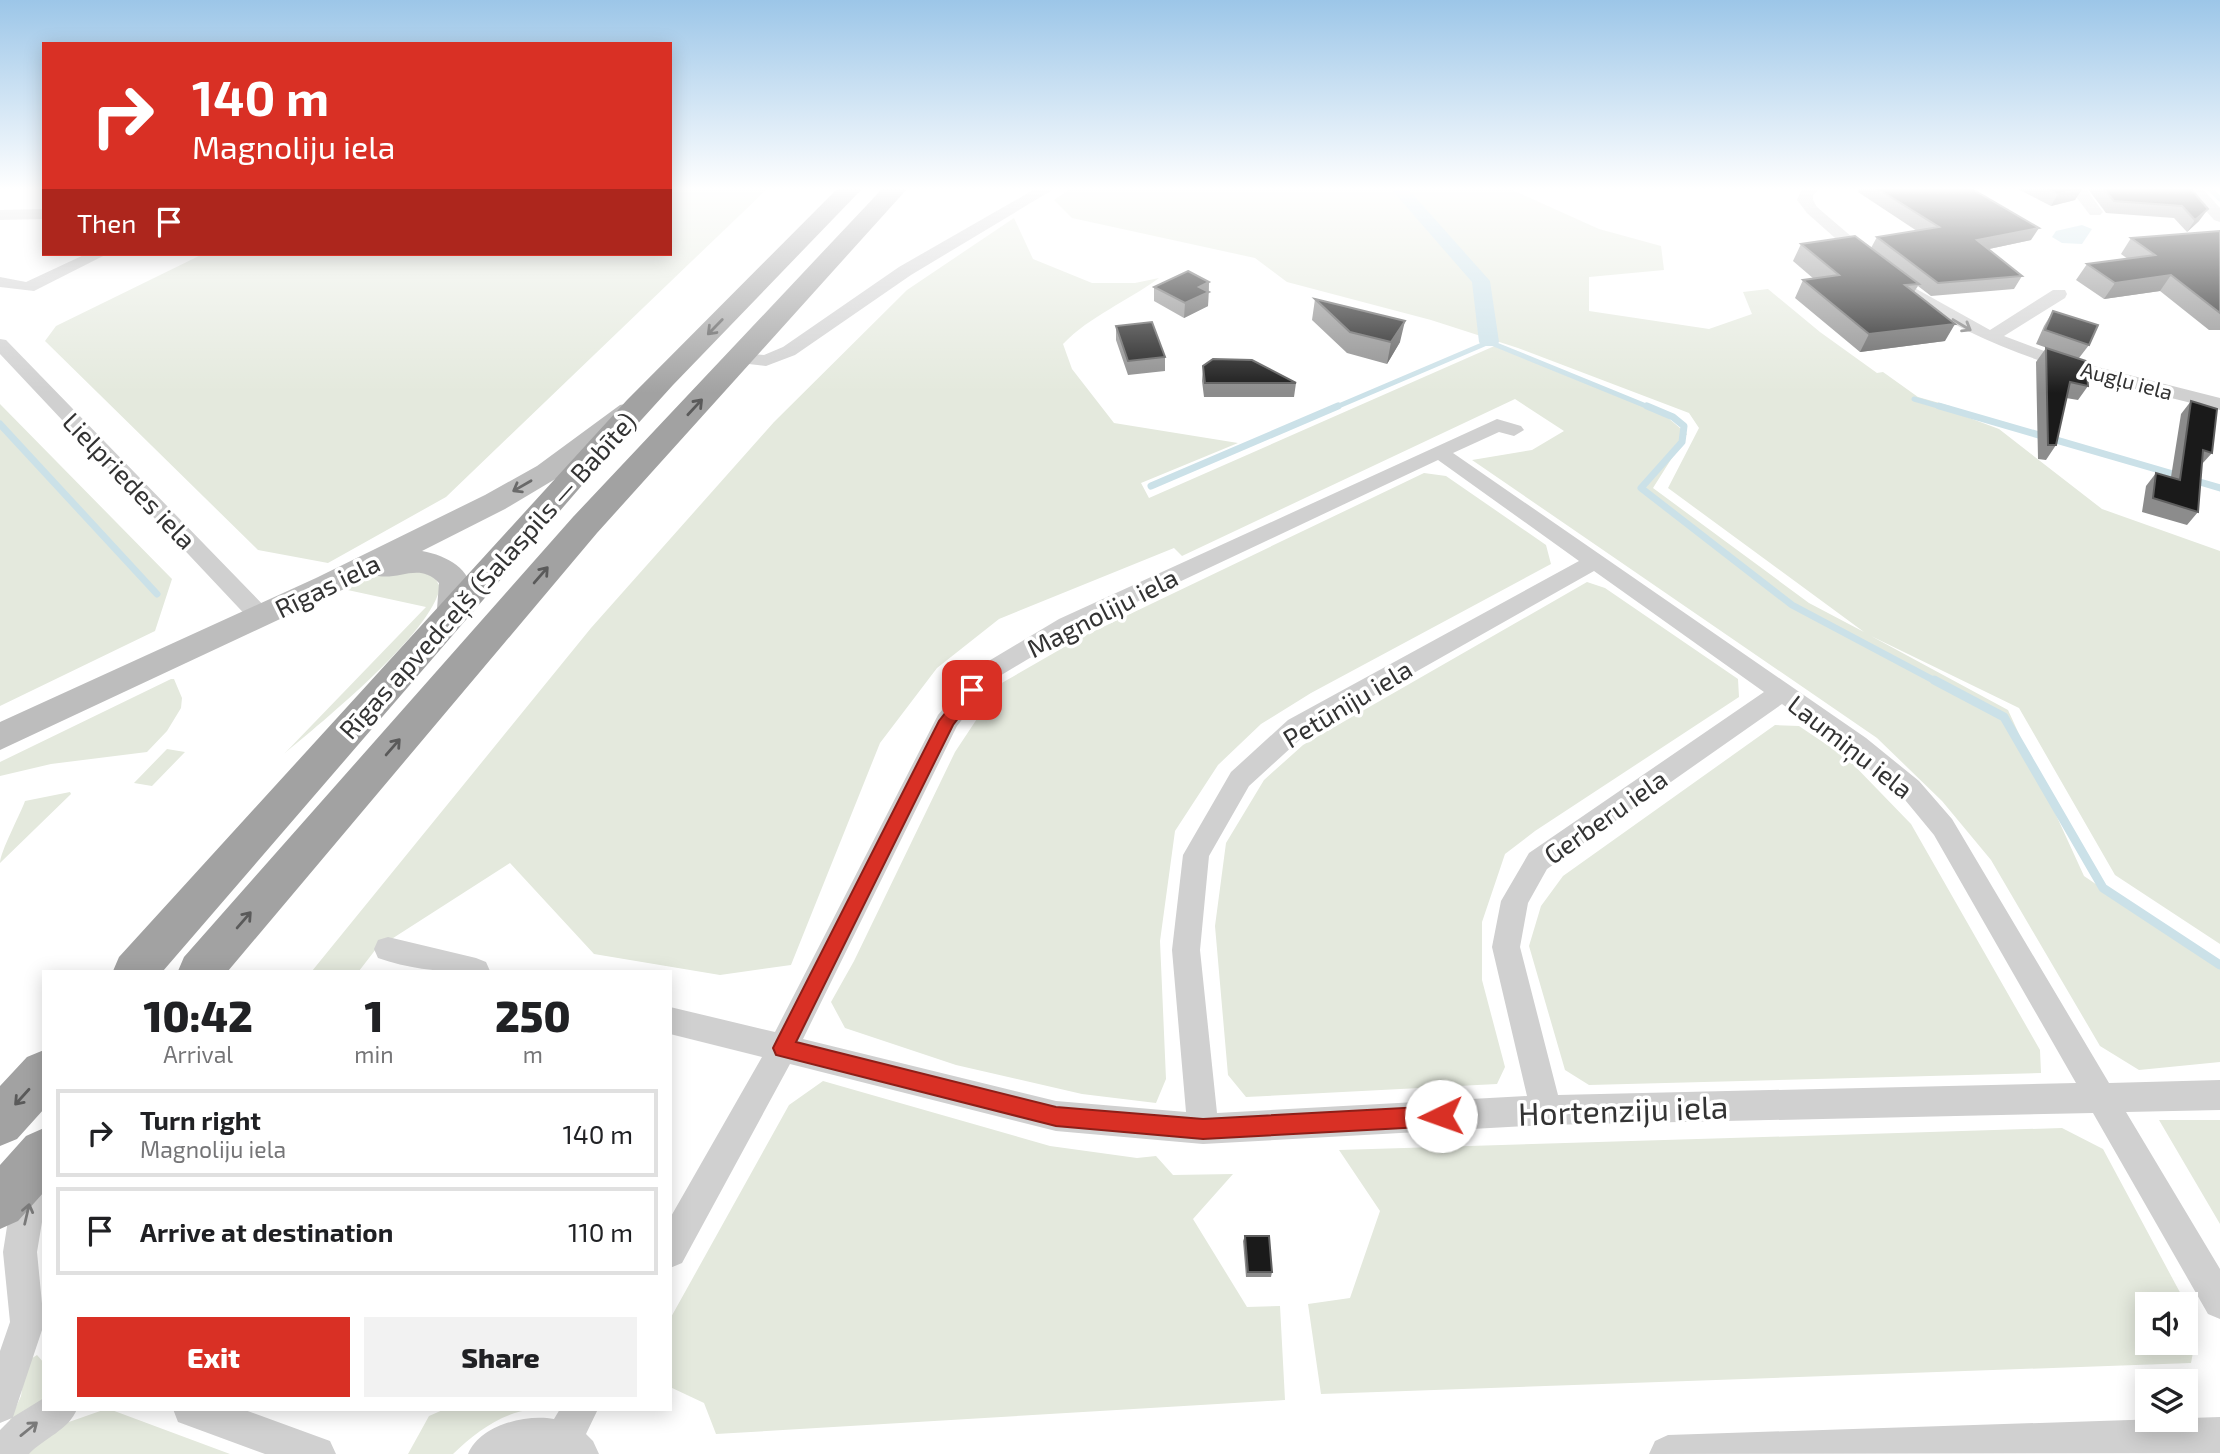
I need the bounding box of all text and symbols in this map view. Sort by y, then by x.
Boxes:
text: 140 m [192,67,329,126]
icon: right [77,70,168,161]
text: Magnoliju iela [192,127,395,165]
icon: arrive [150,203,188,241]
text: Then [77,207,136,238]
one-way arrow [706,318,723,335]
one-way arrow [1951,318,1971,332]
street label: Augļu iela [2078,356,2176,406]
one-way arrow [686,399,703,416]
street label: Lielpriedes iela [57,405,203,555]
street label: Rīgas apvedceļš (Salaspils — Babīte) [332,405,643,746]
one-way arrow [513,479,533,493]
street label: Rīgas iela [270,546,384,624]
street label: Magnoliju iela [1021,561,1183,663]
one-way arrow [533,566,549,584]
street label: Petūniju iela [1277,652,1417,754]
pin [942,660,1002,720]
icon: arrive [953,671,991,709]
street label: Laumiņu iela [1781,688,1920,806]
one-way arrow [385,738,401,756]
street label: Gerberu iela [1538,762,1672,870]
one-way arrow [236,911,252,929]
text: 10:42 [143,990,253,1040]
text: 1 [364,990,383,1040]
text: 250 [495,990,571,1040]
text: Arrival [163,1040,233,1068]
text: min [354,1040,394,1068]
text: m [523,1040,543,1068]
position arrow [1404,1079,1478,1153]
street label: Hortenziju iela [1517,1086,1729,1133]
one-way arrow [14,1088,30,1106]
text: Turn right [140,1104,261,1135]
icon: right [81,1114,119,1152]
text: 140 m [562,1118,633,1149]
text: Magnoliju iela [140,1135,286,1163]
one-way arrow [21,1204,34,1226]
icon: arrive [81,1212,119,1250]
text: Arrive at destination [140,1216,393,1247]
text: 110 m [568,1216,633,1247]
map controls [2135,1292,2198,1432]
button: sound [2135,1292,2198,1355]
button: Exit [77,1317,350,1397]
button: Share [364,1317,637,1397]
button: layers [2135,1369,2198,1432]
one-way arrow [19,1421,37,1436]

